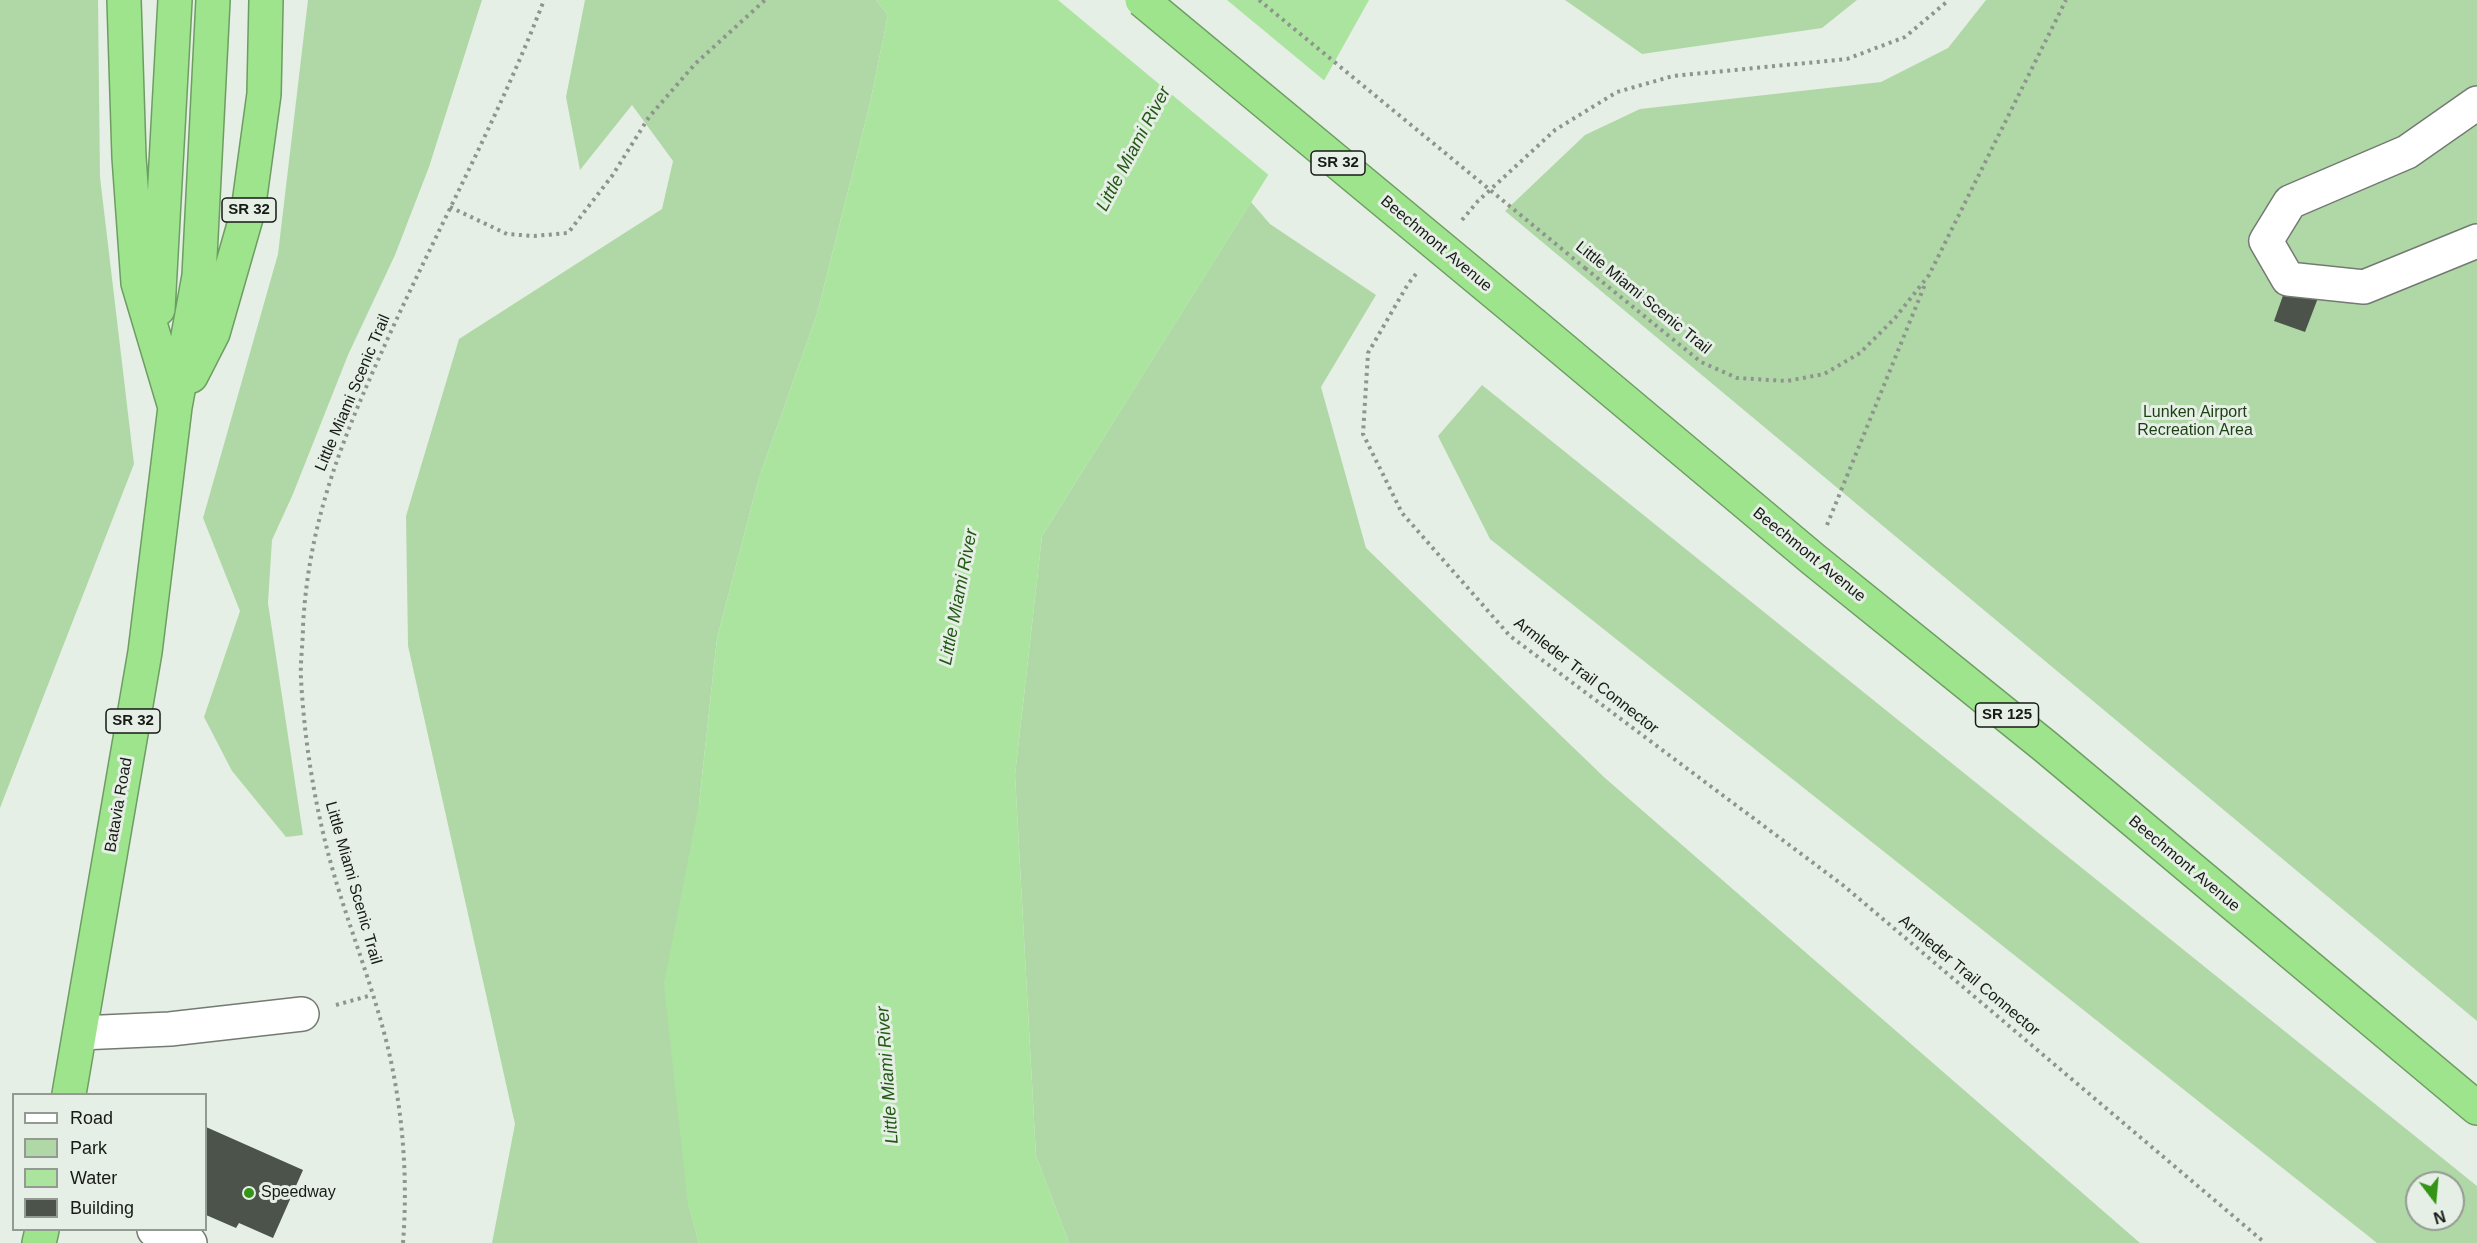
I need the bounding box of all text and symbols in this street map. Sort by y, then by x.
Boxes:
water label: Little Miami River [1092,83,1176,215]
road number: SR 32 [1311,151,1365,175]
street label: Beechmont Avenue [1376,192,1496,296]
road number: SR 32 [222,198,276,222]
street label: Little Miami Scenic Trail [1572,238,1714,358]
street label: Little Miami Scenic Trail [311,312,395,474]
park label: Lunken Airport Recreation Area [2137,403,2253,441]
street label: Beechmont Avenue [1749,504,1869,606]
water label: Little Miami River [935,527,983,667]
street label: Armleder Trail Connector [1510,614,1662,738]
road number: SR 125 [1976,703,2038,727]
road number: SR 32 [106,709,160,733]
street label: Batavia Road [101,756,137,854]
street label: Little Miami Scenic Trail [321,799,385,967]
street label: Beechmont Avenue [2124,812,2244,916]
street label: Armleder Trail Connector [1895,911,2043,1041]
water label: Little Miami River [872,1005,904,1145]
legend [12,1093,207,1231]
text: Road [70,1108,113,1128]
text: Park [70,1138,107,1158]
text: Water [70,1168,117,1188]
north arrow [2405,1171,2465,1231]
place label: Speedway [261,1183,336,1203]
marker: Speedway [242,1186,256,1200]
text: Building [70,1198,134,1218]
text: N [2432,1207,2447,1227]

